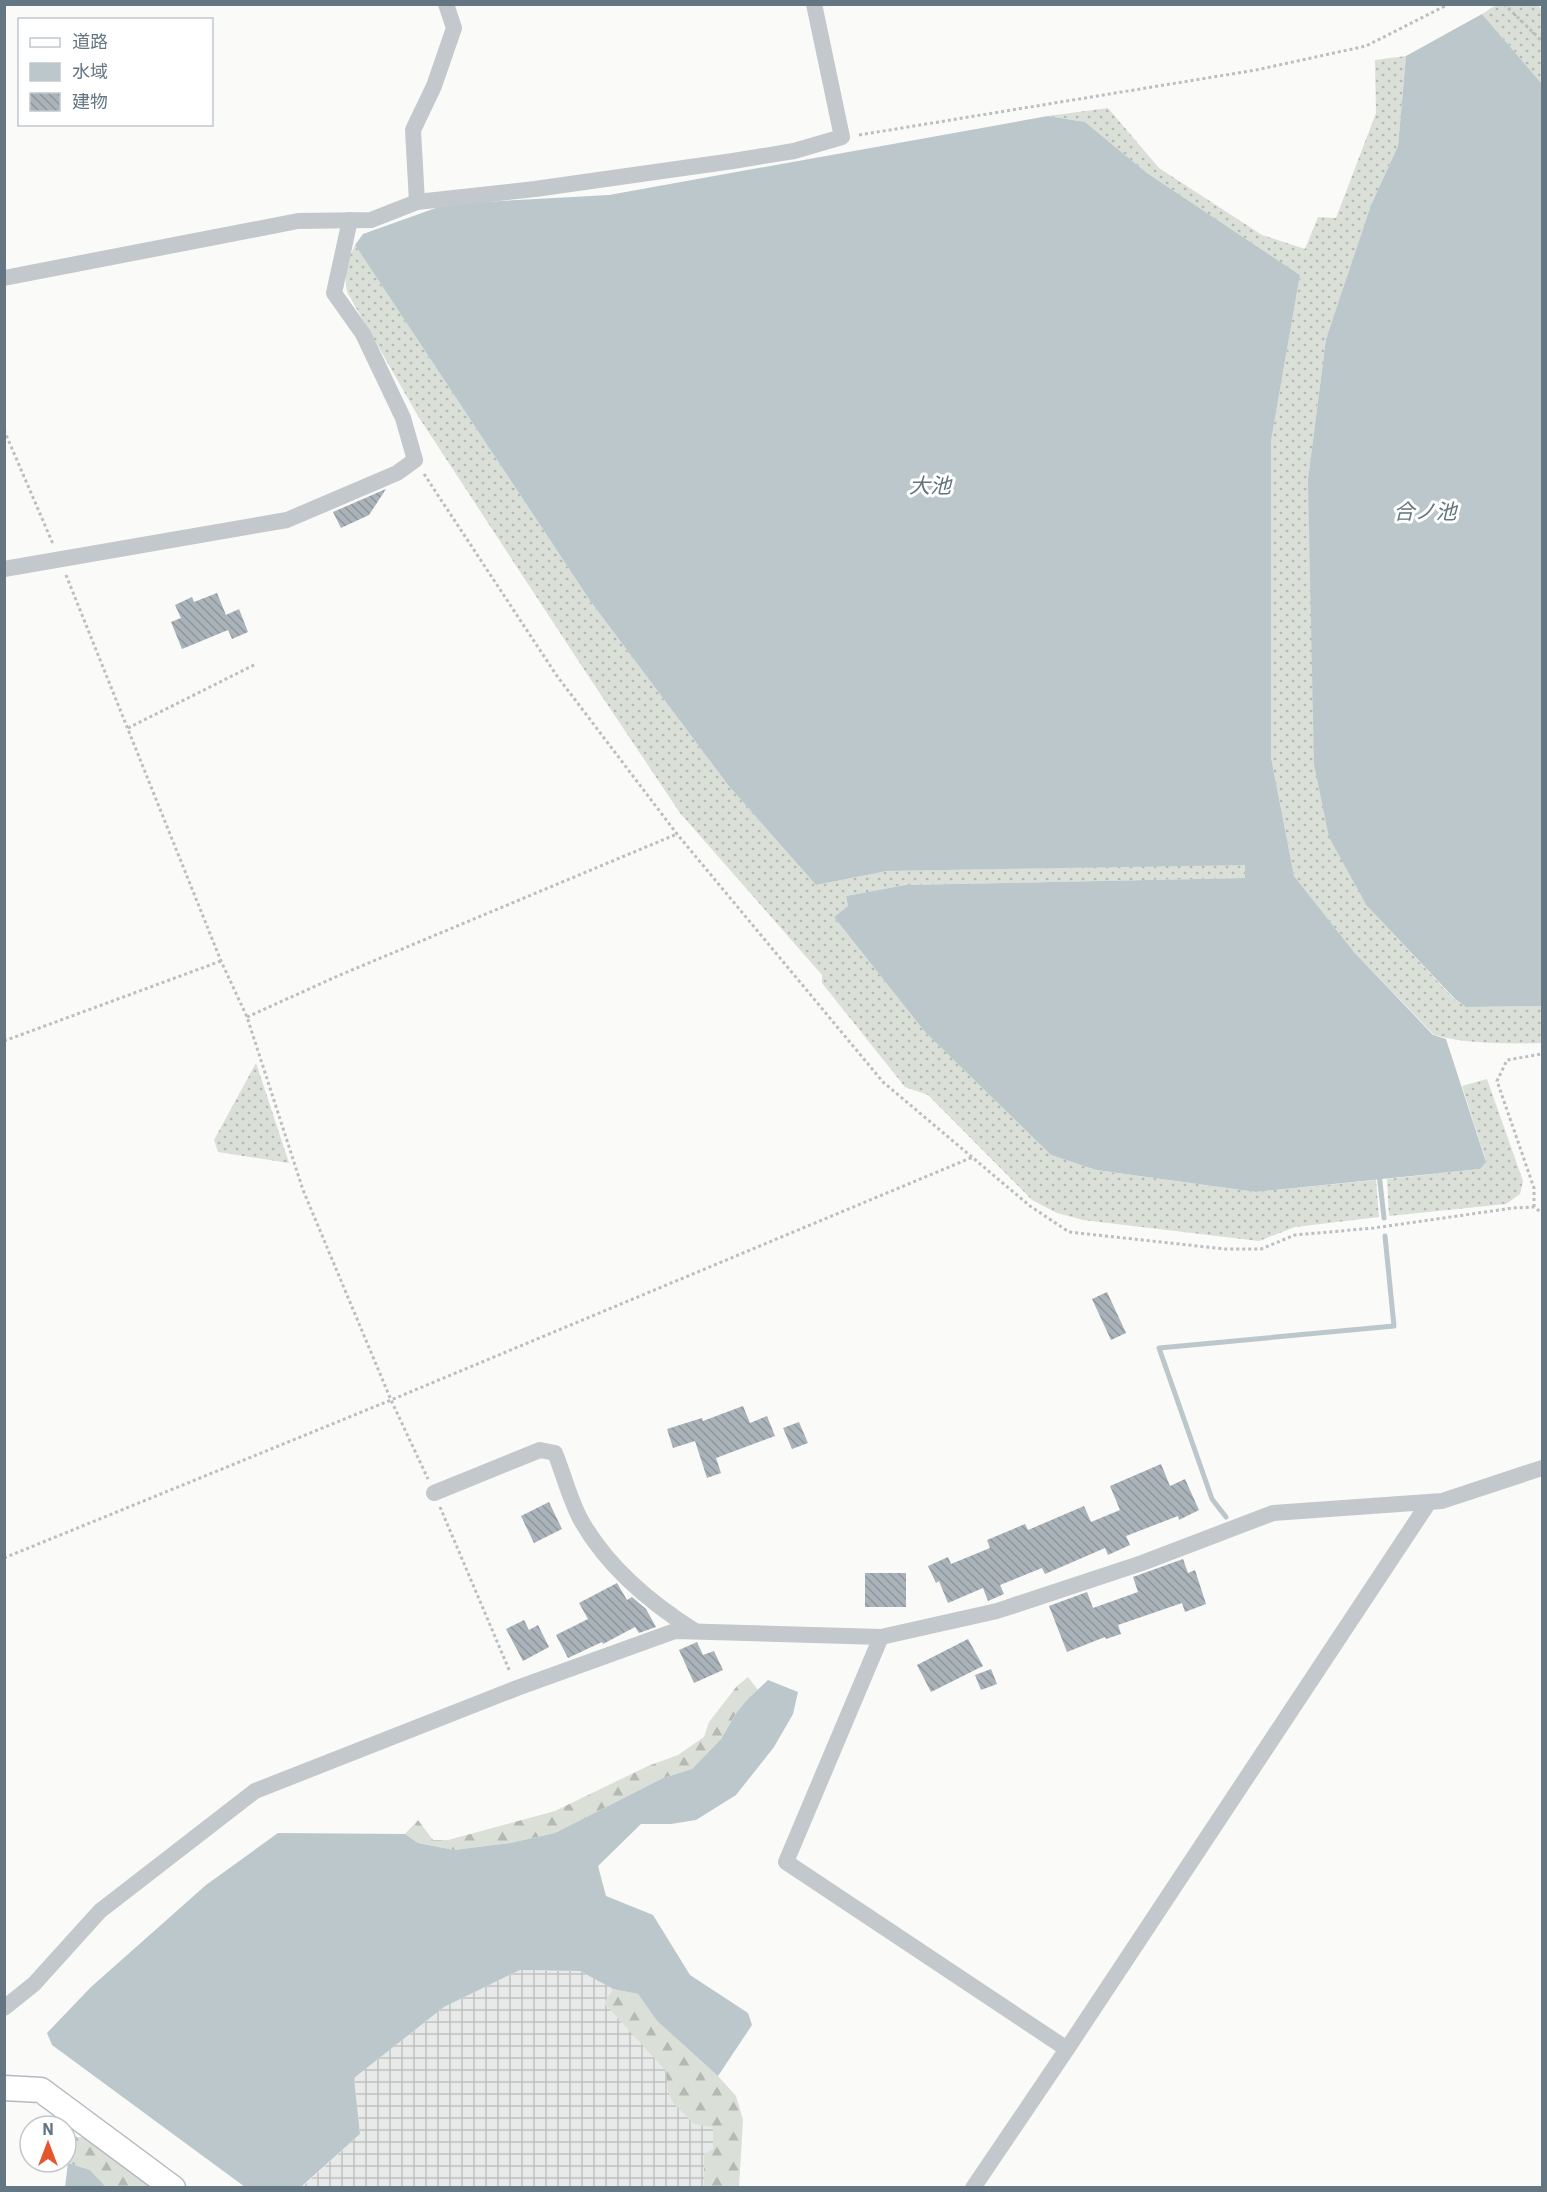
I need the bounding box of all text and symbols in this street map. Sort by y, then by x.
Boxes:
legend [18,18,213,126]
text: 道路 [72,30,108,53]
text: 水域 [72,60,108,83]
text: 建物 [72,90,108,113]
water label: 大池 [909,471,953,499]
water label: 合ノ池 [1394,497,1458,525]
north arrow [18,2114,78,2174]
text: N [42,2119,54,2139]

